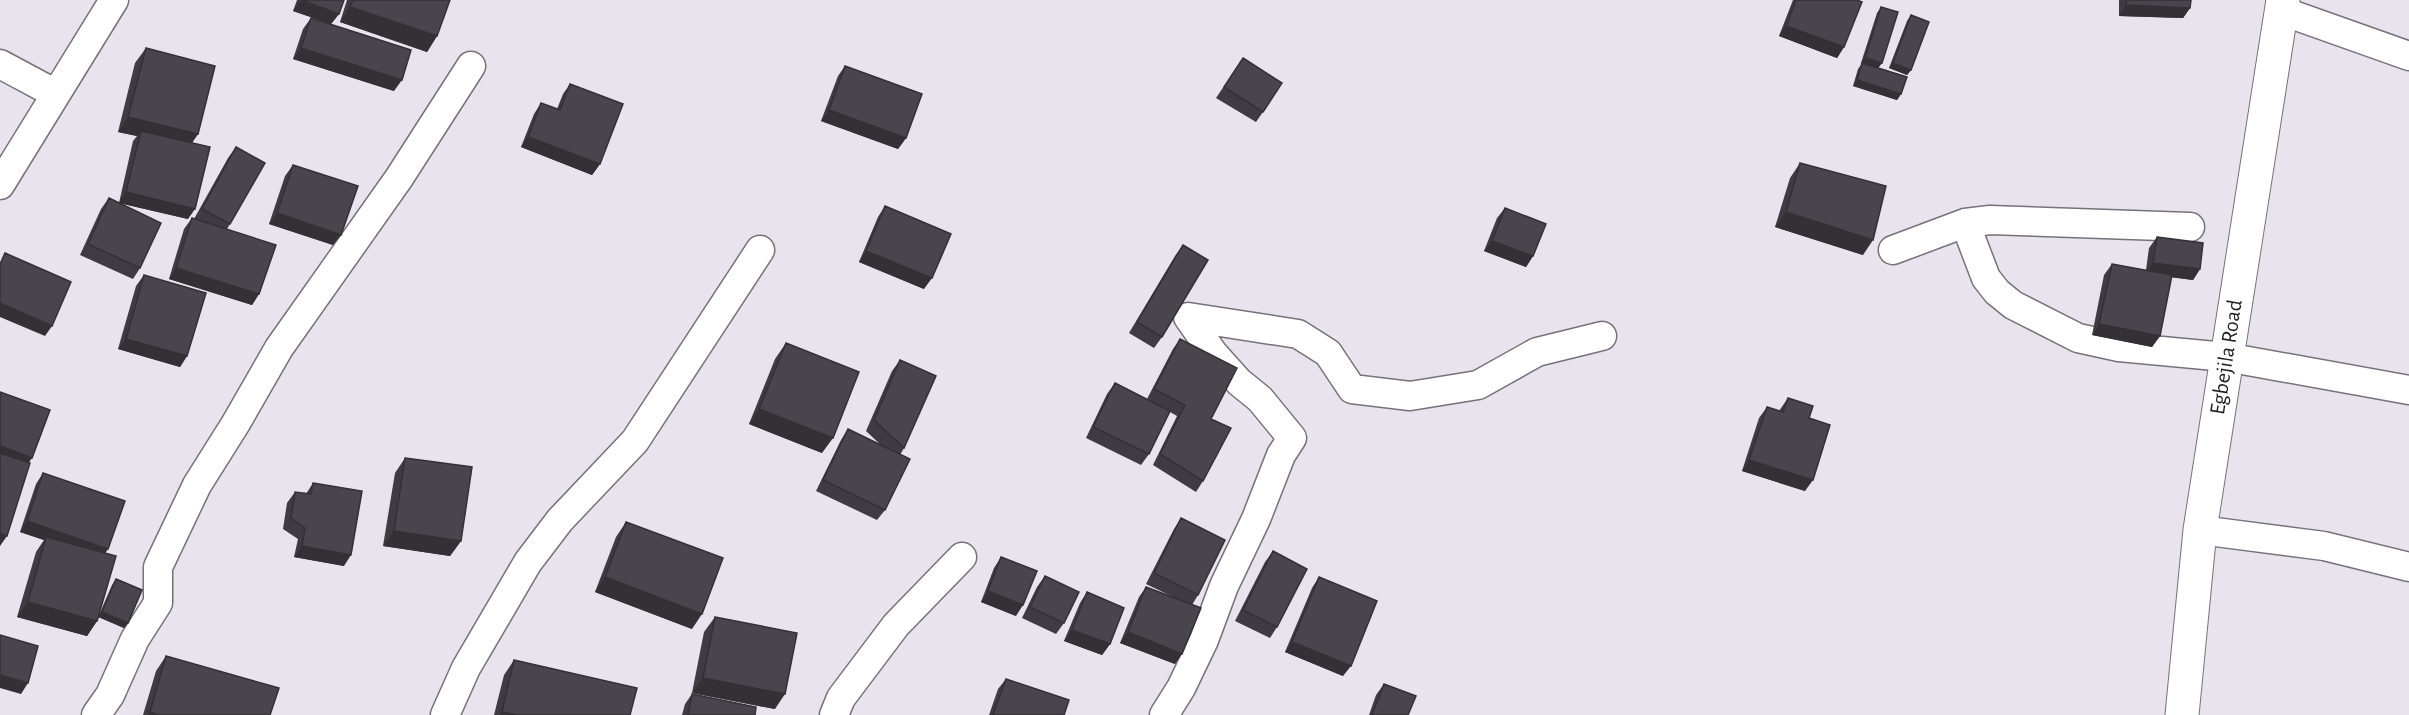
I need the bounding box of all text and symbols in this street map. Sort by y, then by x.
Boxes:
street label: Egbejila Road [2206,298,2246,416]

